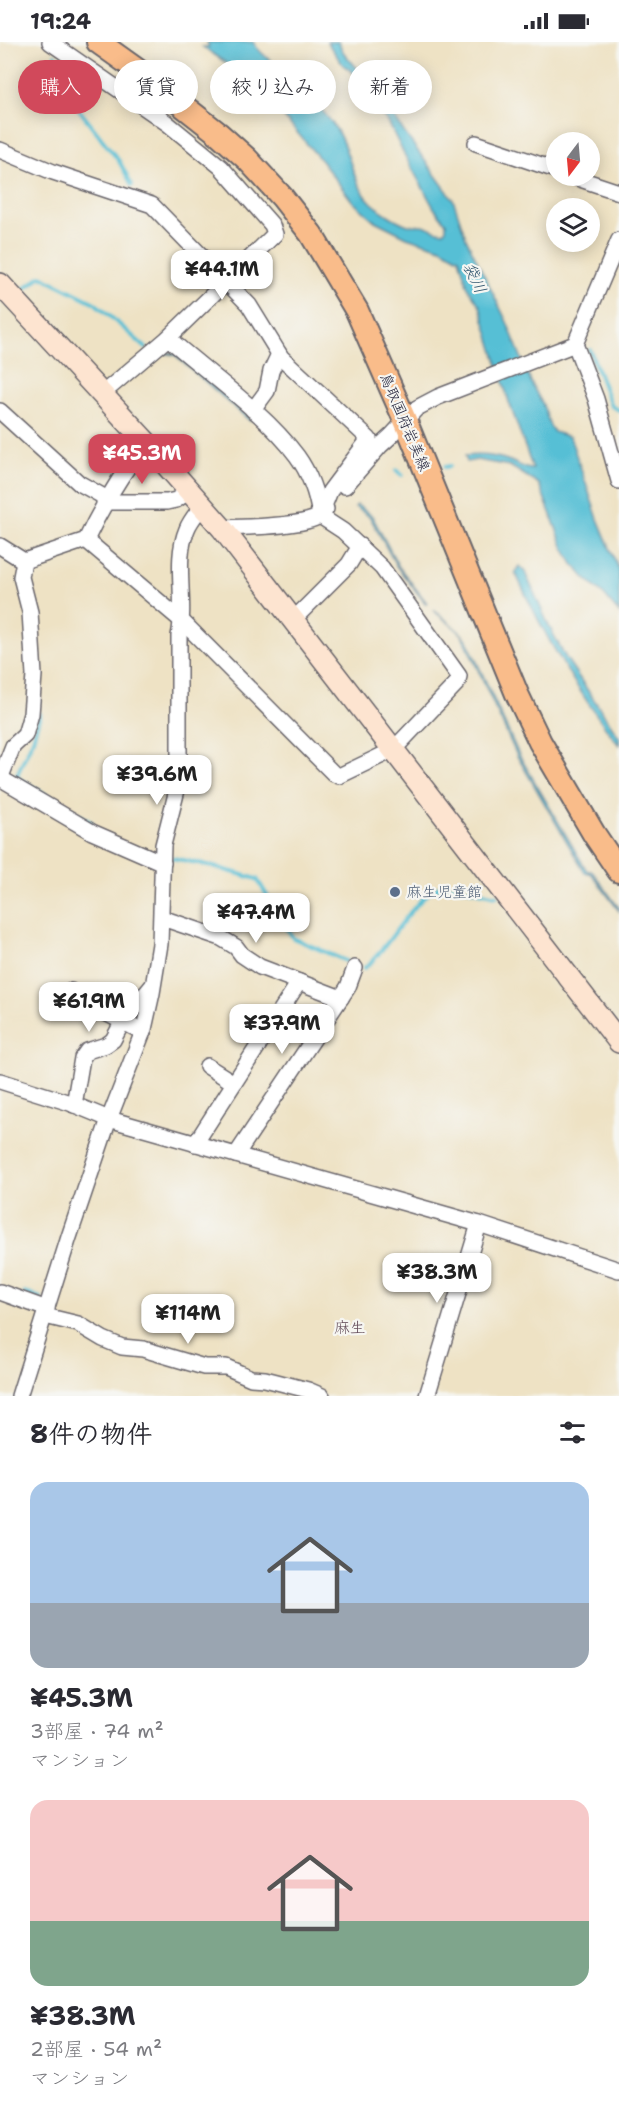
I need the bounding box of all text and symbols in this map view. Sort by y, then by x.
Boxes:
text: 19:24 [30,7,91,36]
chip: 購入 [18,60,102,114]
chip: 賃貸 [114,60,198,114]
chip: 絞り込み [210,60,336,114]
chip: 新着 [348,60,432,114]
north arrow [546,132,600,186]
map controls [546,132,600,252]
button: layers [546,198,600,252]
pin: ¥44.1M [173,250,271,301]
text: ¥44.1M [185,256,259,282]
water label: 袋川 [459,259,491,297]
street label: 鳥取国府岩美線 [375,370,435,474]
pin: ¥45.3M [93,434,191,485]
text: ¥45.3M [102,440,182,466]
pin: ¥39.6M [108,755,206,806]
text: ¥39.6M [117,761,197,787]
place label: 麻生児童館 [407,882,482,902]
marker: 麻生児童館 [388,885,402,899]
pin: ¥47.4M [207,893,305,944]
text: ¥47.4M [217,899,295,925]
pin: ¥61.9M [40,982,138,1033]
text: ¥61.9M [53,988,125,1014]
pin: ¥37.9M [233,1004,331,1055]
text: ¥37.9M [243,1010,321,1036]
pin: ¥38.3M [388,1253,486,1304]
text: ¥38.3M [396,1259,478,1285]
pin: ¥114M [146,1294,230,1345]
text: ¥114M [155,1300,221,1326]
district label: 麻生 [334,1317,366,1338]
text: 8件の物件 [30,1416,152,1451]
icon: filters [556,1416,589,1449]
icon: home [256,1521,364,1629]
text: ¥45.3M [30,1680,133,1715]
text: 3部屋 · 74 m² [30,1718,164,1744]
text: マンション [30,1747,129,1773]
icon: home [256,1839,364,1947]
text: ¥38.3M [30,1998,136,2033]
text: 2部屋 · 54 m² [30,2036,162,2062]
text: マンション [30,2065,129,2091]

